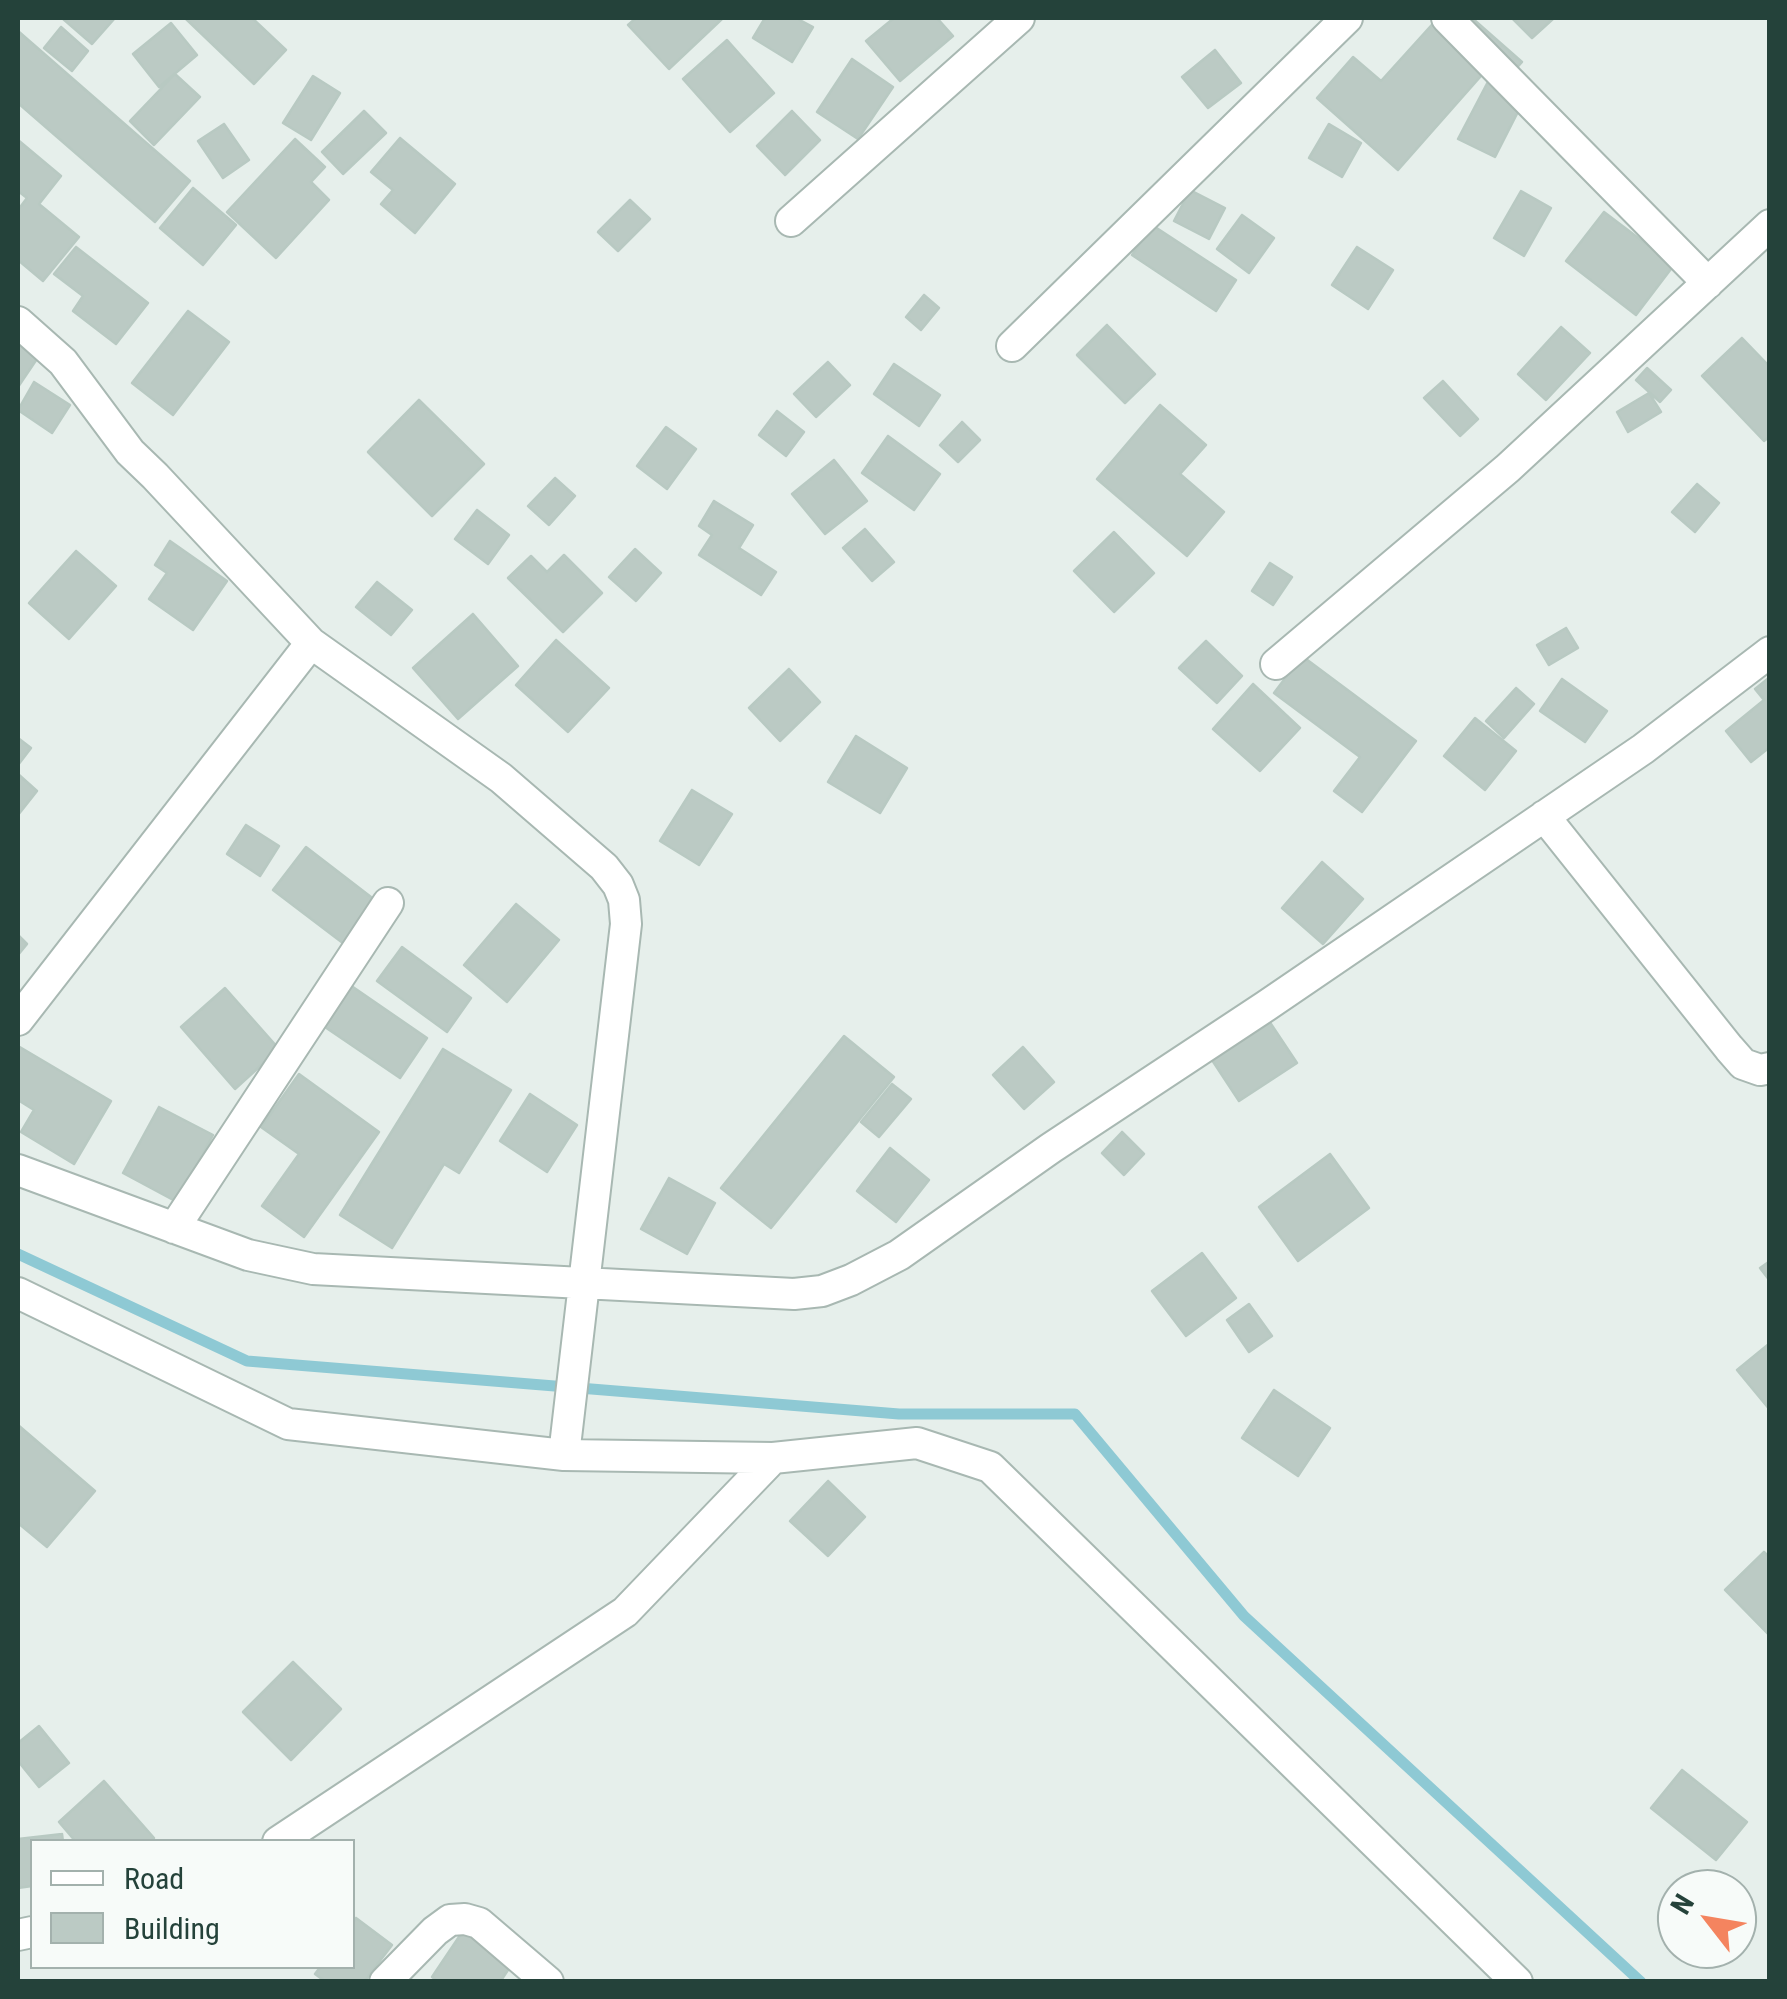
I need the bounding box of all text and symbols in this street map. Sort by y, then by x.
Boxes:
legend [30,1839,355,1969]
text: Road [124,1861,184,1896]
north arrow [1657,1869,1757,1969]
text: N [1664,1888,1701,1920]
text: Building [124,1911,220,1946]

